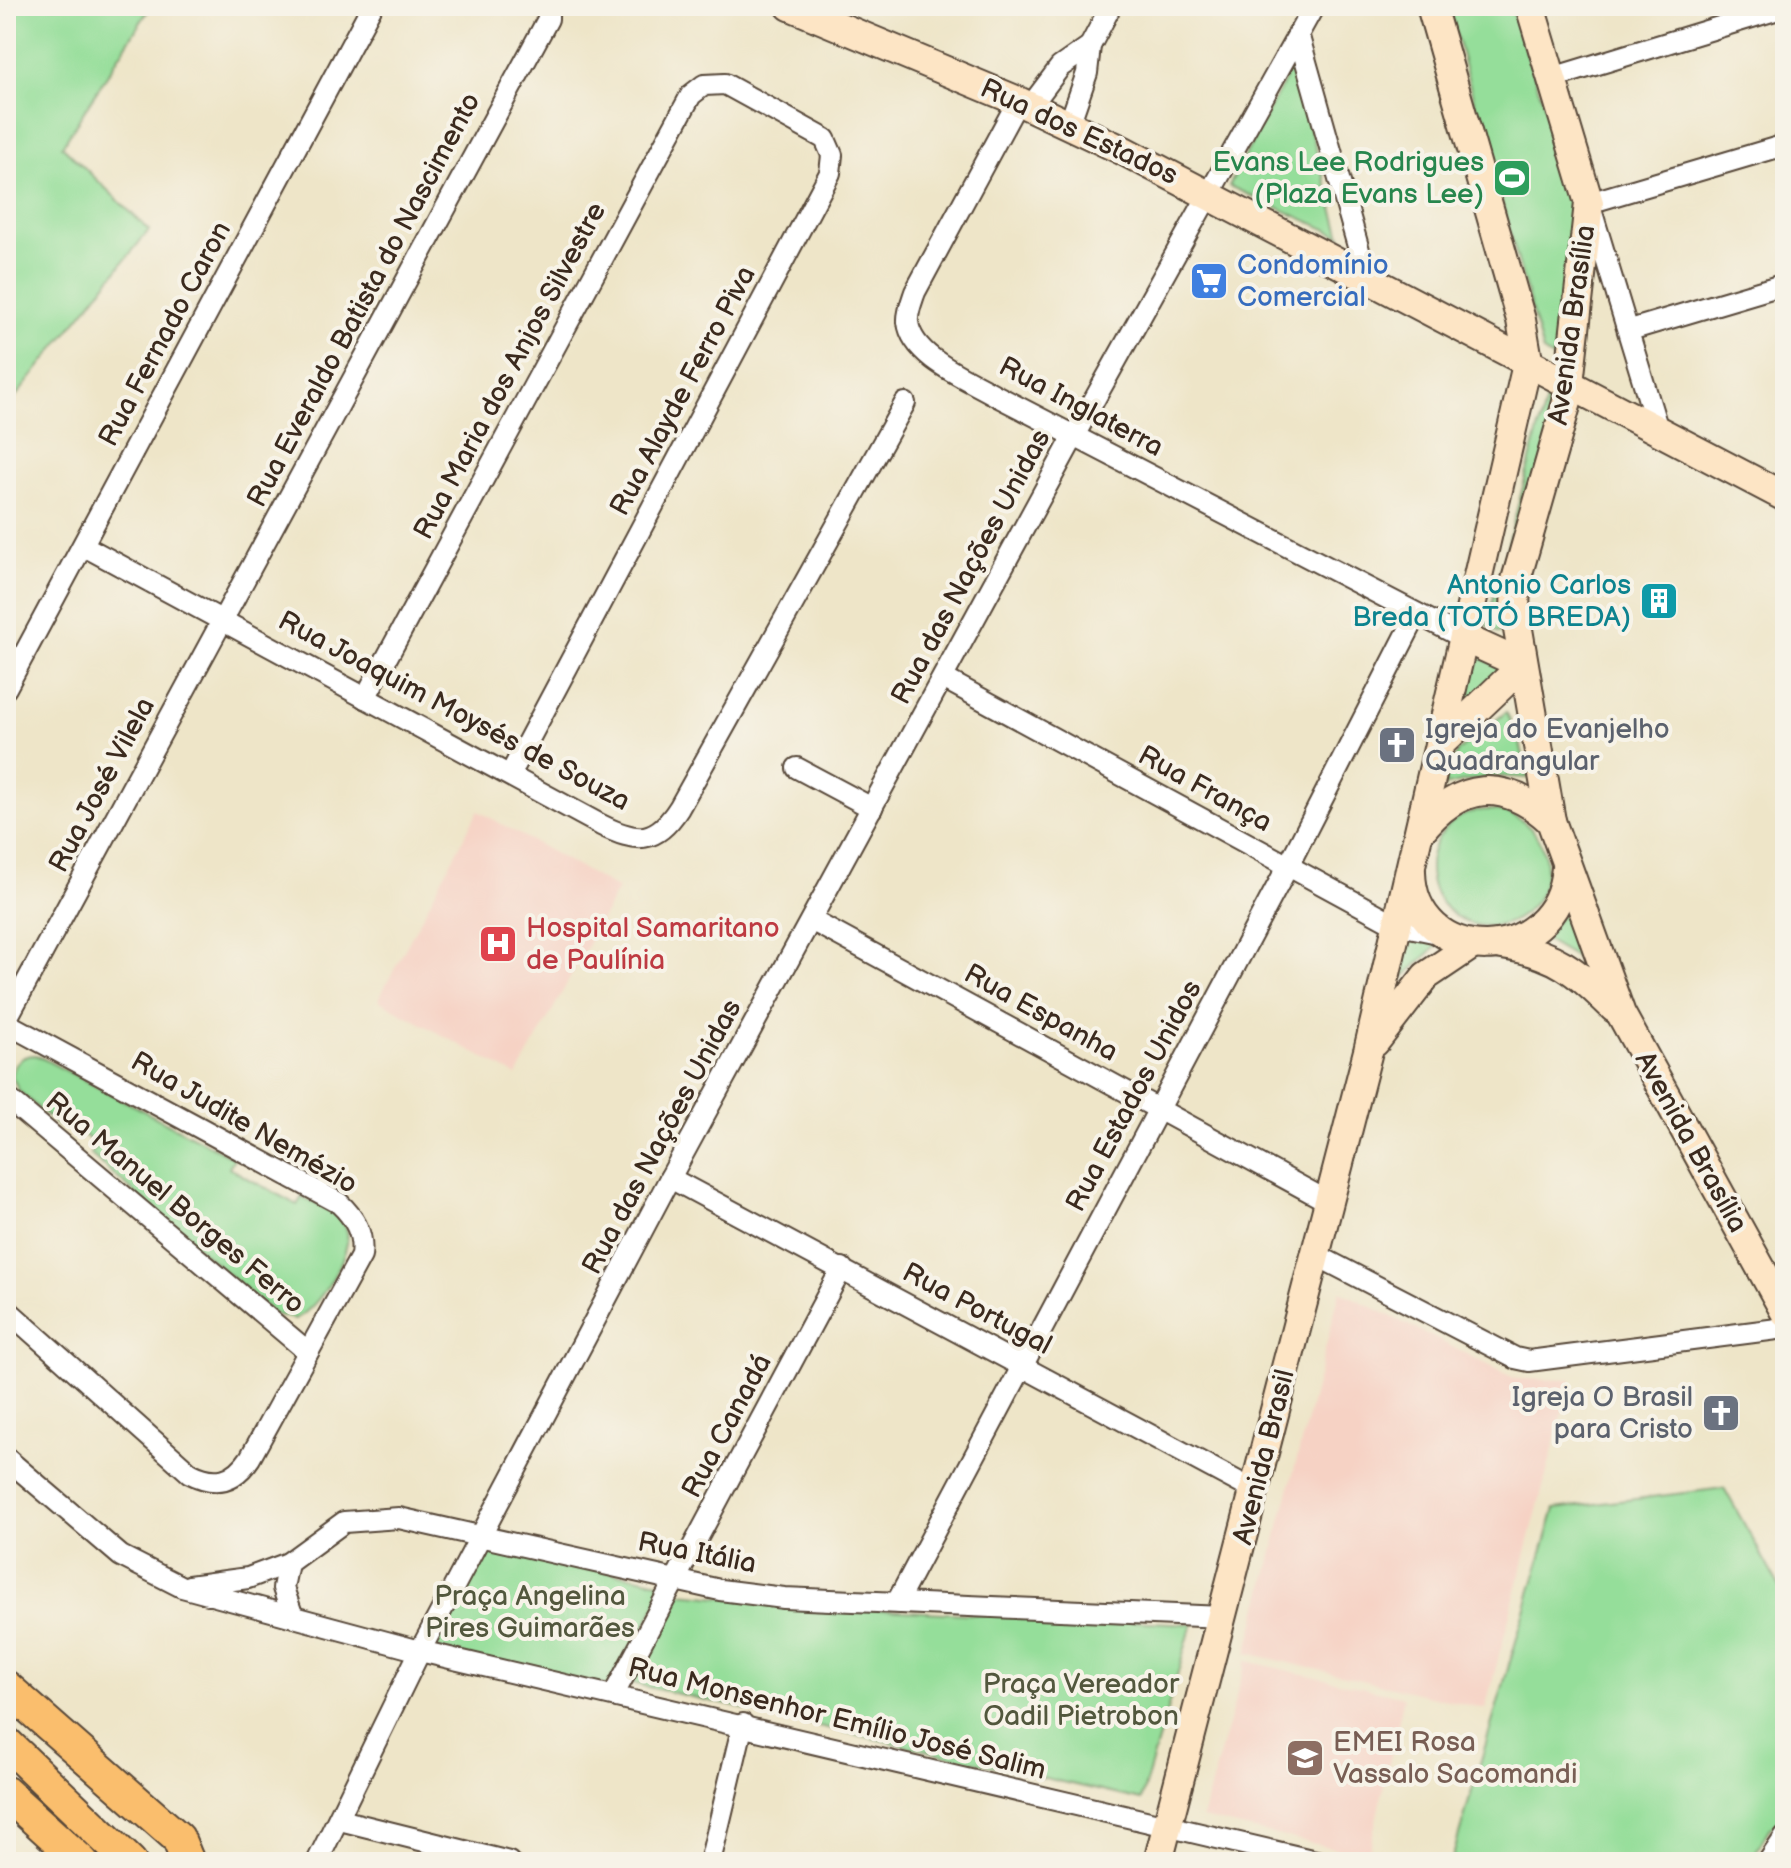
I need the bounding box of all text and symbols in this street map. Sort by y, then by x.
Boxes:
street label: Rua dos Estados [975,72,1183,192]
street label: Rua Everaldo Batista do Nascimento [240,87,488,513]
place label: Evans Lee Rodrigues (Plaza Evans Lee) [1213,146,1484,211]
sports icon: Evans Lee Rodrigues (Plaza Evans Lee) [1491,157,1533,199]
street label: Rua Maria dos Anjos Silvestre [407,197,613,545]
street label: Rua Fernado Caron [92,216,238,452]
street label: Avenida Brasília [1542,223,1602,427]
place label: Condomínio Comercial [1237,249,1389,314]
supermarket icon: Condomínio Comercial [1188,260,1230,302]
street label: Rua Alayde Ferro Piva [603,261,763,521]
street label: Rua Inglaterra [993,350,1169,464]
street label: Rua das Nações Unidas [884,424,1058,710]
place label: Antonio Carlos Breda (TOTÓ BREDA) [1352,569,1631,634]
building icon: Antonio Carlos Breda (TOTÓ BREDA) [1638,580,1680,622]
street label: Rua Joaquim Moysés de Souza [273,604,635,818]
street label: Rua José Vilela [42,692,162,878]
place label: Igreja do Evanjelho Quadrangular [1425,713,1670,778]
church icon: Igreja do Evanjelho Quadrangular [1376,724,1418,766]
street label: Rua França [1132,739,1278,839]
place label: Hospital Samaritano de Paulínia [526,912,780,977]
hospital icon: Hospital Samaritano de Paulínia [477,923,519,965]
street label: Rua Espanha [958,957,1124,1069]
street label: Rua Estados Unidos [1059,975,1209,1217]
street label: Rua das Nações Unidas [575,994,749,1280]
street label: Rua Judite Nemézio [125,1045,363,1201]
street label: Avenida Brasília [1628,1046,1754,1238]
street label: Rua Manuel Borges Ferro [39,1085,311,1321]
street label: Rua Portugal [897,1256,1057,1362]
street label: Rua Canadá [675,1348,779,1504]
street label: Avenida Brasil [1226,1366,1302,1548]
place label: Igreja O Brasil para Cristo [1512,1381,1693,1446]
church icon: Igreja O Brasil para Cristo [1700,1392,1742,1434]
street label: Rua Itália [635,1525,759,1581]
park label: Praça Angelina Pires Guimarães [425,1580,635,1645]
street label: Rua Monsenhor Emílio José Salim [625,1651,1049,1787]
park label: Praça Vereador Oadil Pietrobon [983,1668,1180,1733]
place label: EMEI Rosa Vassalo Sacomandi [1333,1726,1577,1791]
school or university icon: EMEI Rosa Vassalo Sacomandi [1284,1737,1326,1779]

